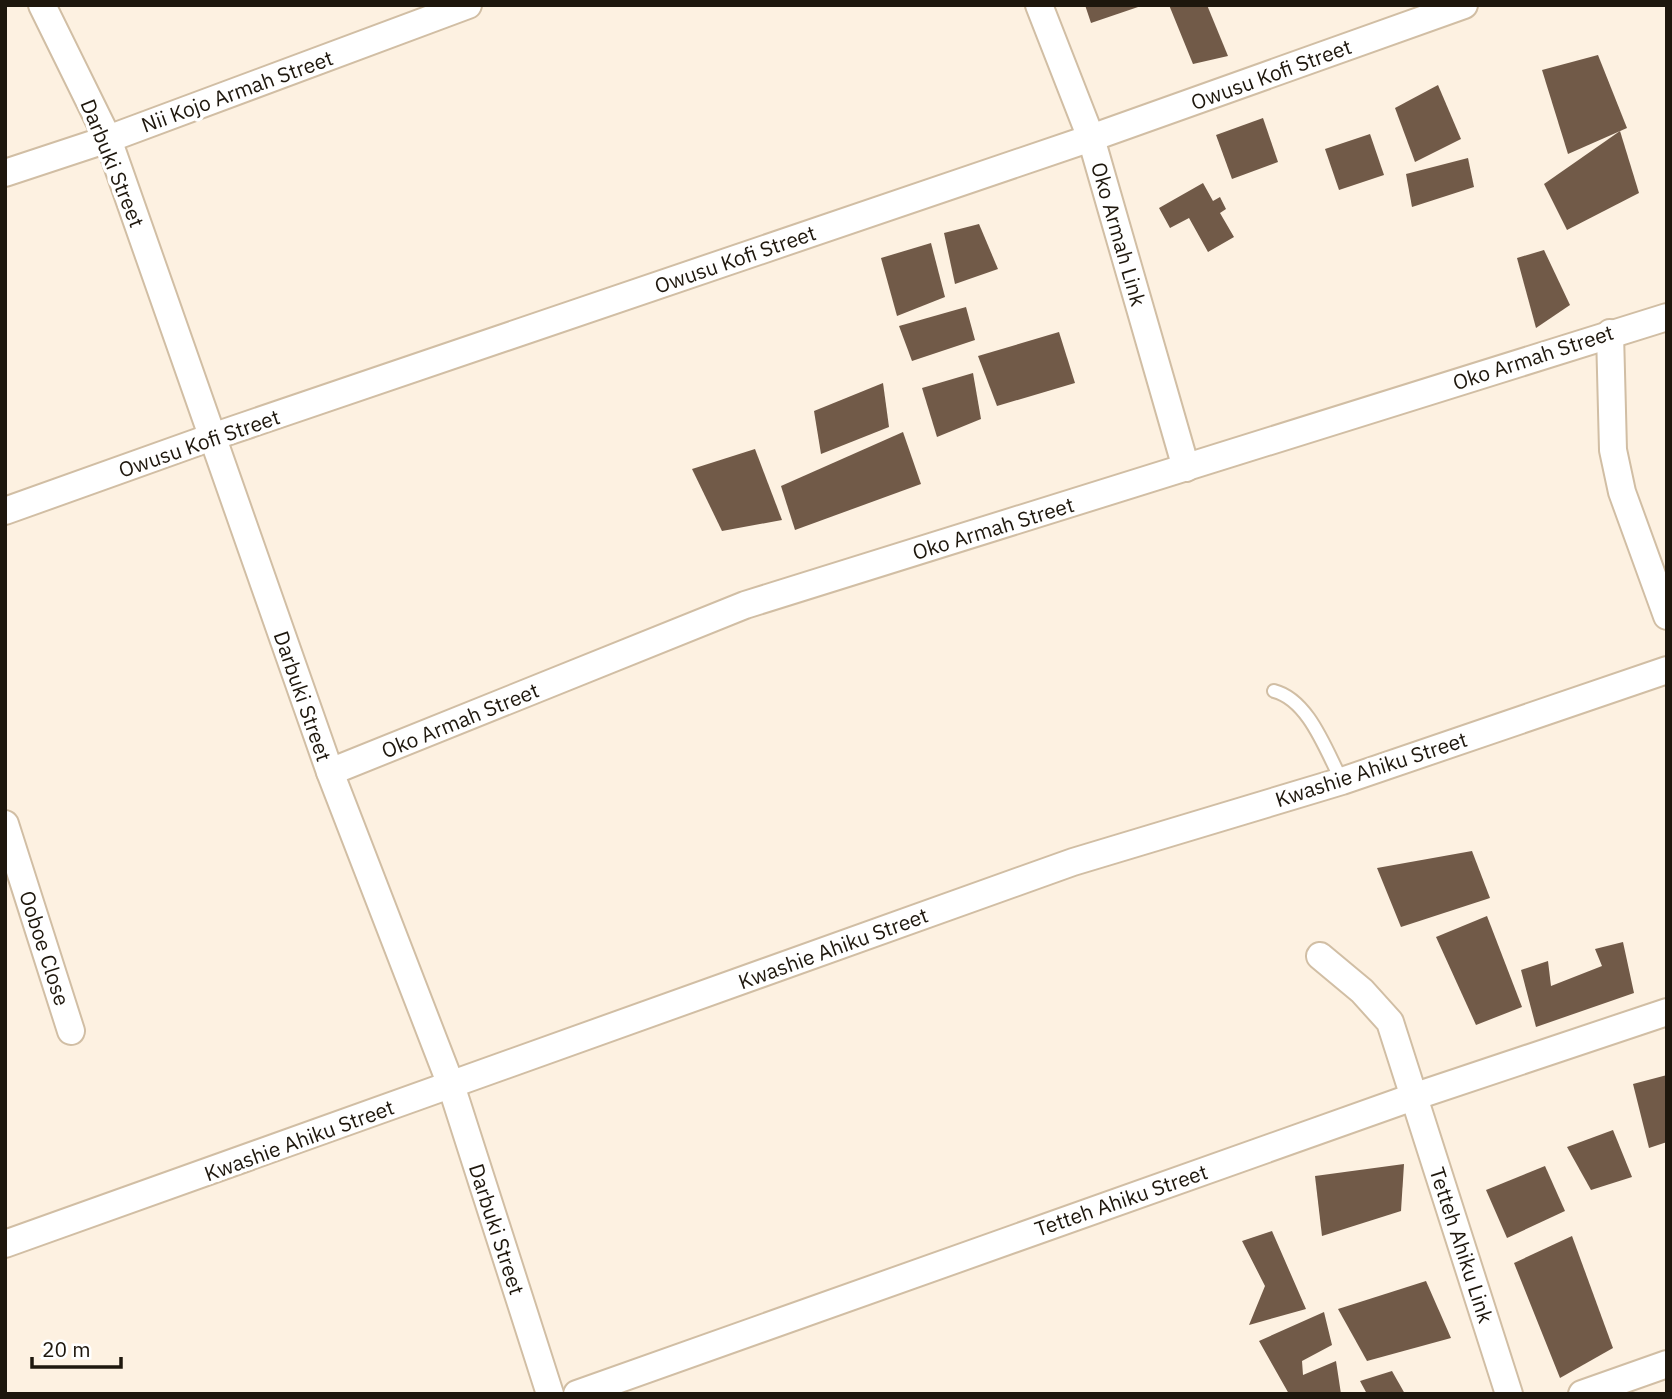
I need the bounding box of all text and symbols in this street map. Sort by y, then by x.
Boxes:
street label: Owusu Kofi Street [1187,32,1355,116]
street label: Nii Kojo Armah Street [137,43,337,139]
street label: Darbuki Street [75,95,151,231]
street label: Oko Armah Link [1085,159,1153,309]
street label: Owusu Kofi Street [651,218,819,300]
street label: Oko Armah Street [1449,318,1617,396]
street label: Owusu Kofi Street [115,402,283,484]
street label: Oko Armah Street [909,490,1077,566]
street label: Darbuki Street [268,627,338,765]
street label: Oko Armah Street [377,676,543,764]
street label: Kwashie Ahiku Street [1272,725,1470,813]
street label: Ooboe Close [13,887,77,1009]
street label: Kwashie Ahiku Street [734,901,932,995]
street label: Kwashie Ahiku Street [200,1093,398,1187]
street label: Tetteh Ahiku Street [1031,1157,1211,1243]
street label: Darbuki Street [463,1160,531,1298]
street label: Tetteh Ahiku Link [1424,1164,1500,1326]
scale bar [32,1326,121,1370]
text: 20 m [42,1335,91,1363]

